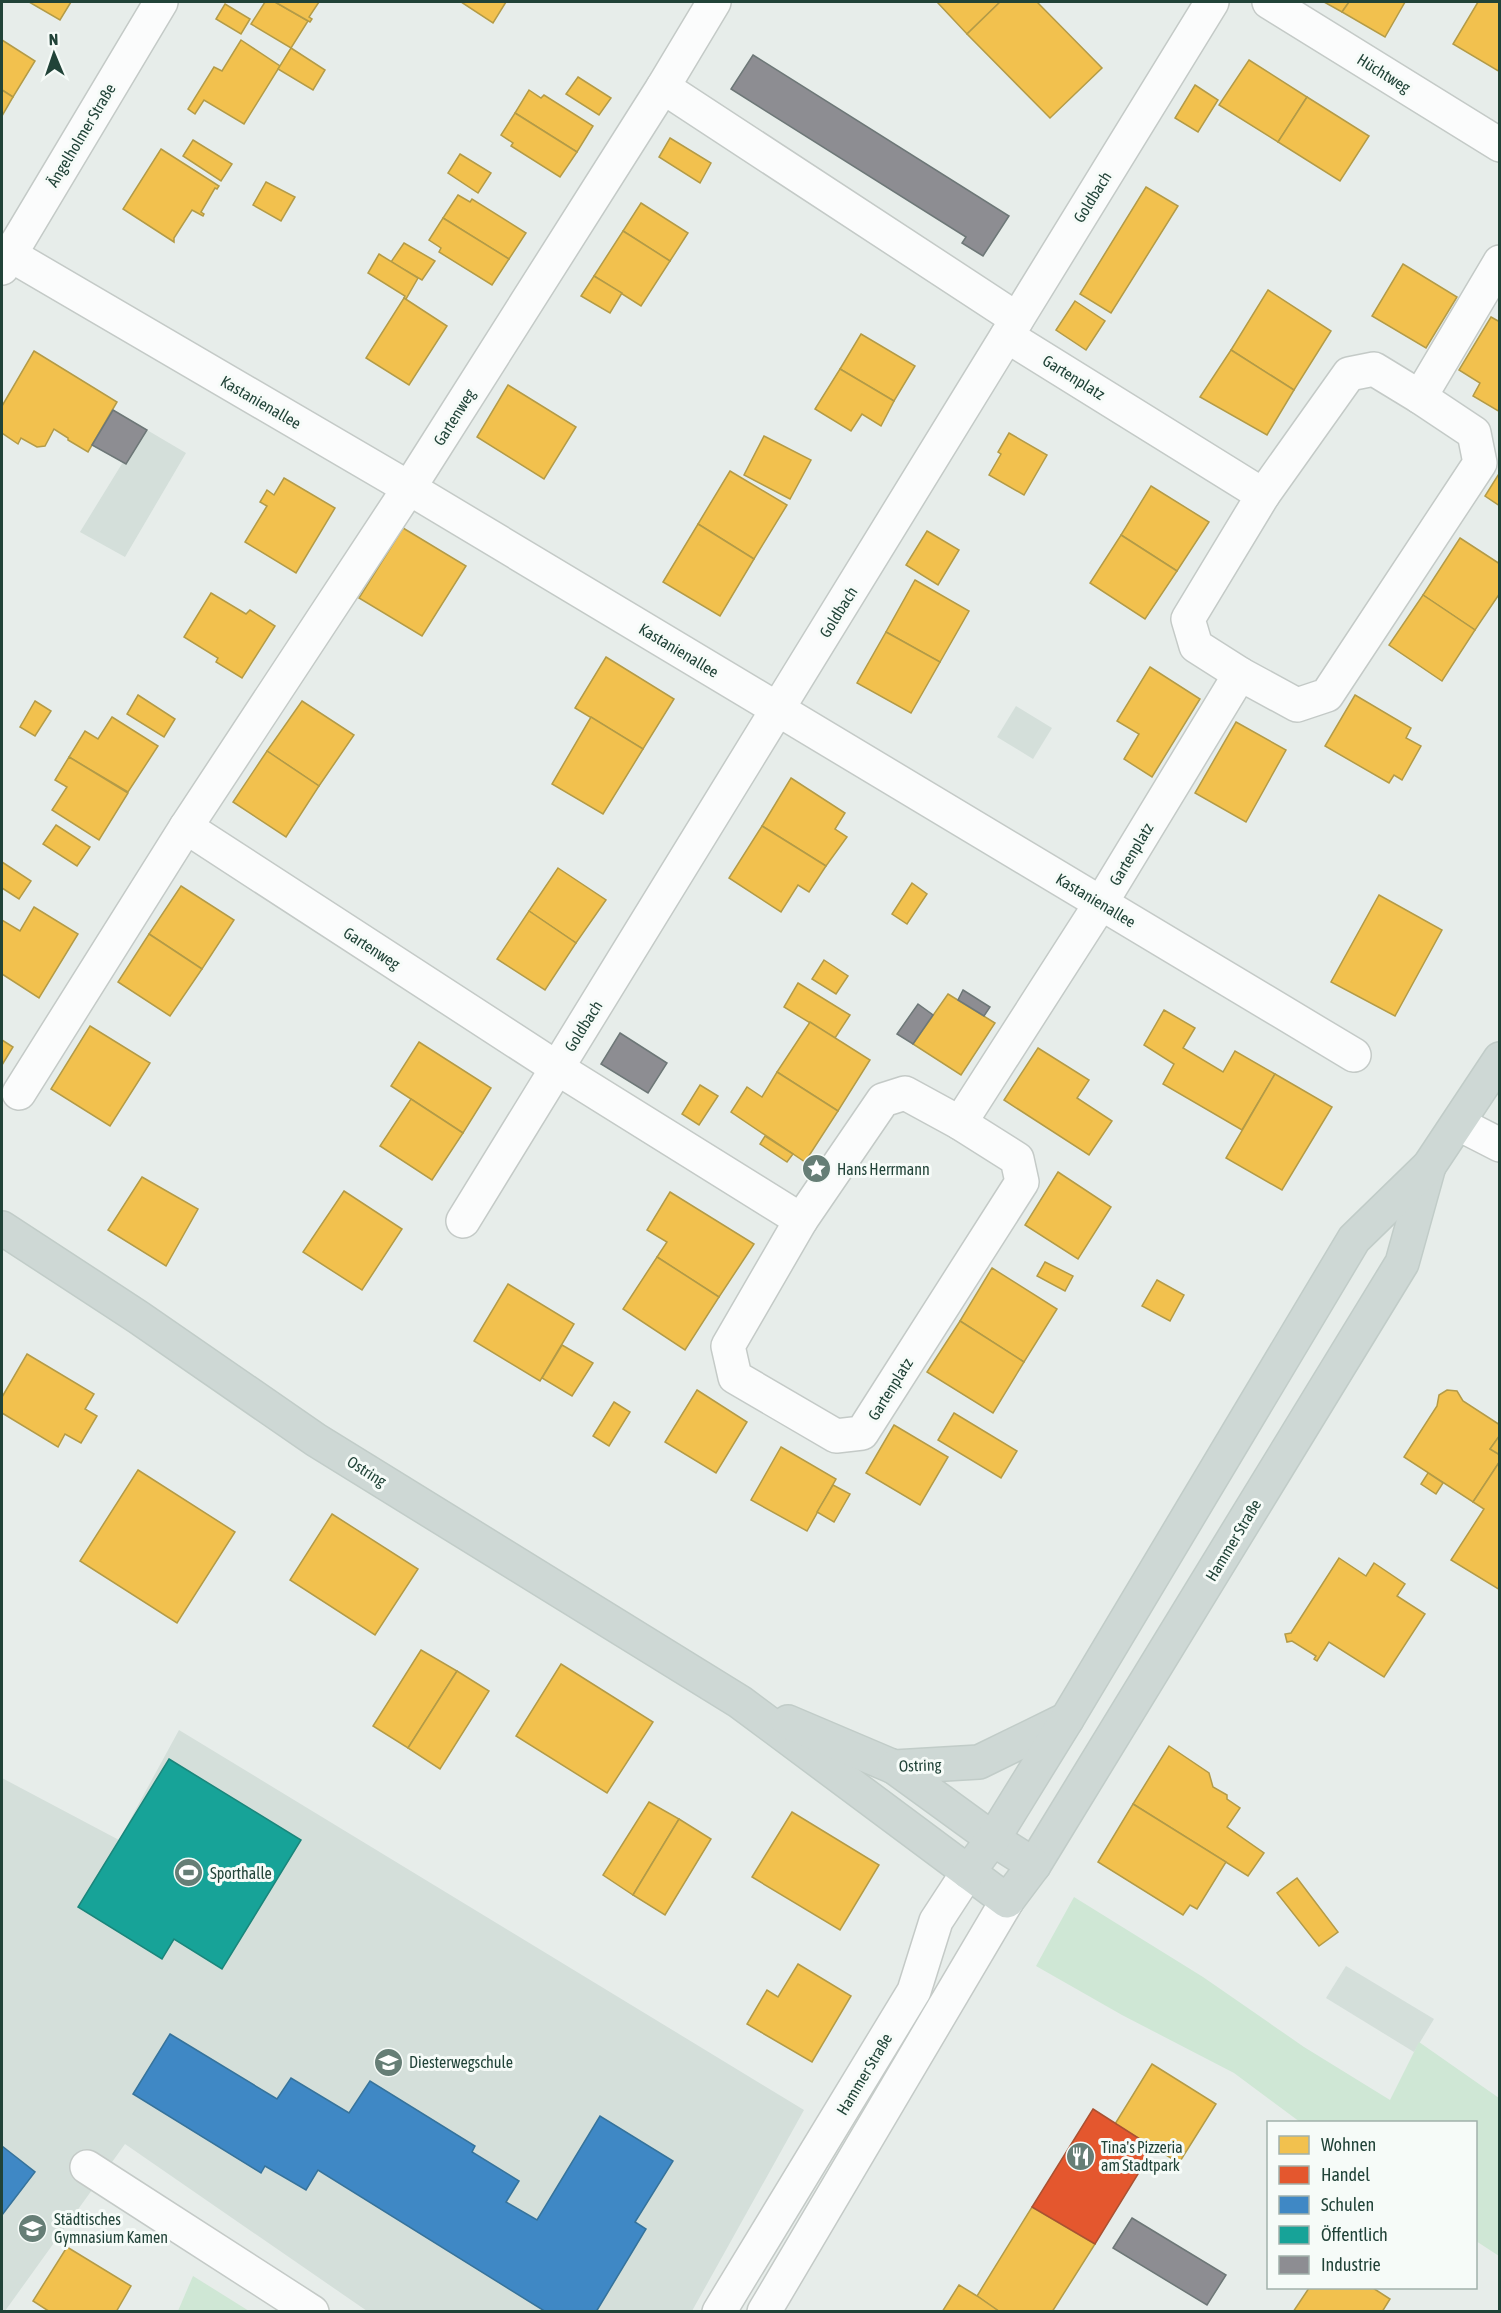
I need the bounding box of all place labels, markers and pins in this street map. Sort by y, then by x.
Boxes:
place icon: Hans Herrmann [800,1153,832,1185]
place label: Hans Herrmann [837,1160,930,1178]
sports icon: Sporthalle [173,1857,205,1889]
place label: Sporthalle [210,1864,272,1883]
school or university icon: Diesterwegschule [372,2046,404,2078]
place label: Diesterwegschule [409,2053,513,2072]
place label: Tina's Pizzeria am Stadtpark [1101,2138,1183,2175]
restaurant icon: Tina's Pizzeria am Stadtpark [1064,2140,1096,2172]
place label: Städtisches Gymnasium Kamen [54,2210,168,2247]
school or university icon: Städtisches Gymnasium Kamen [17,2212,49,2244]

